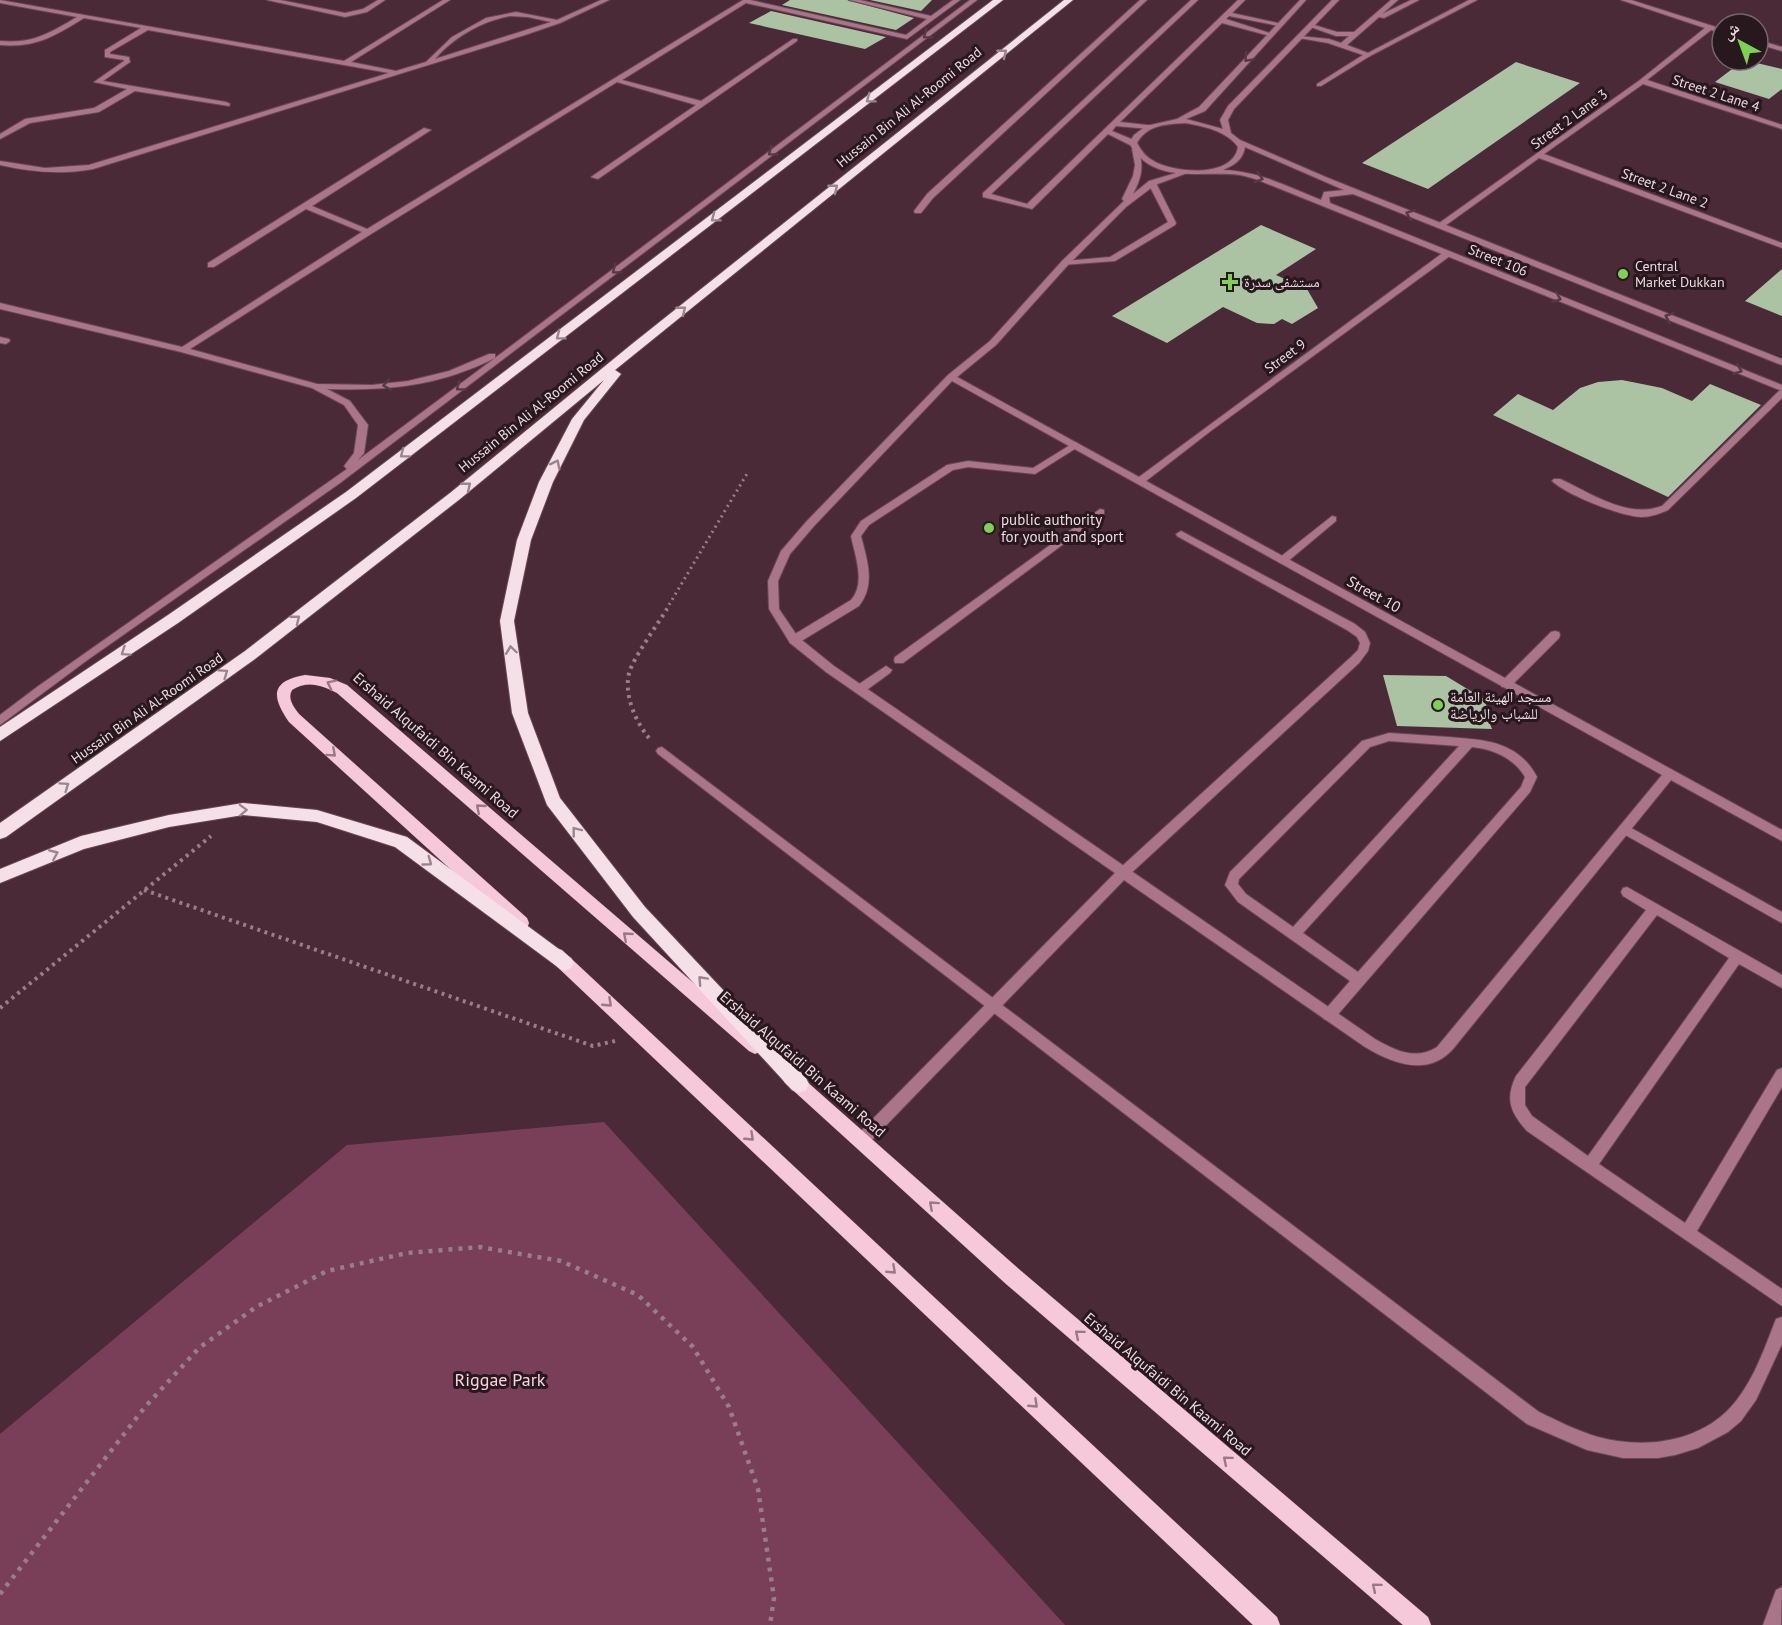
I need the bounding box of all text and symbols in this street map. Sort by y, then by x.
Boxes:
north arrow [1710,12,1770,72]
text: ش [1717,18,1743,44]
one-way arrow [923,28,934,39]
street label: Hussain Bin Ali Al-Roomi Road [833,43,985,171]
one-way arrow [996,50,1007,61]
one-way arrow [1244,51,1255,61]
street label: Street 2 Lane 4 [1670,70,1762,116]
street label: Street 2 Lane 3 [1527,85,1611,153]
one-way arrow [865,92,876,103]
one-way arrow [767,145,778,156]
street label: Street 2 Lane 2 [1619,164,1711,212]
one-way arrow [1253,171,1264,183]
one-way arrow [827,185,838,196]
one-way arrow [1405,209,1416,221]
one-way arrow [710,211,721,222]
street label: Street 106 [1466,240,1530,280]
place label: Central Market Dukkan [1635,257,1725,291]
one-way arrow [611,262,622,273]
marker: Central Market Dukkan [1616,267,1630,281]
marker: مستشفى سدرة [1221,273,1239,291]
place label: مستشفى سدرة [1244,273,1320,291]
one-way arrow [1550,291,1561,303]
one-way arrow [675,307,686,318]
one-way arrow [1664,312,1675,324]
one-way arrow [555,329,566,340]
street label: Street 9 [1261,335,1309,377]
street label: Hussain Bin Ali Al-Roomi Road [455,348,607,476]
one-way arrow [1732,363,1743,376]
one-way arrow [383,379,392,391]
one-way arrow [456,380,467,391]
one-way arrow [400,447,411,458]
one-way arrow [548,459,560,470]
one-way arrow [460,483,471,494]
place label: public authority for youth and sport [1001,510,1124,546]
marker: public authority for youth and sport [982,521,996,535]
street label: Street 10 [1344,571,1404,617]
one-way arrow [289,615,300,626]
one-way arrow [120,644,131,655]
one-way arrow [506,646,518,655]
street label: Hussain Bin Ali Al-Roomi Road [67,649,227,767]
street label: Ershaid Alqufaidi Bin Kaami Road [349,668,523,822]
one-way arrow [217,669,228,680]
one-way arrow [326,679,337,691]
place label: مسجد الهيئة العامة للشباب والرياضة [1450,687,1551,723]
marker: مسجد الهيئة العامة للشباب والرياضة [1431,698,1445,712]
one-way arrow [326,746,336,757]
one-way arrow [58,782,69,793]
one-way arrow [239,804,248,816]
one-way arrow [476,805,487,816]
one-way arrow [573,827,584,838]
one-way arrow [48,849,59,861]
one-way arrow [421,855,432,866]
one-way arrow [623,932,634,943]
one-way arrow [698,976,709,987]
street label: Ershaid Alqufaidi Bin Kaami Road [716,987,890,1141]
one-way arrow [601,996,611,1007]
one-way arrow [743,1130,753,1141]
one-way arrow [929,1201,939,1212]
one-way arrow [885,1263,895,1274]
street label: Ershaid Alqufaidi Bin Kaami Road [1080,1308,1256,1460]
one-way arrow [1075,1330,1086,1341]
park label: Riggae Park [455,1368,546,1391]
one-way arrow [1027,1397,1037,1408]
one-way arrow [1223,1457,1234,1468]
one-way arrow [1372,1583,1383,1594]

